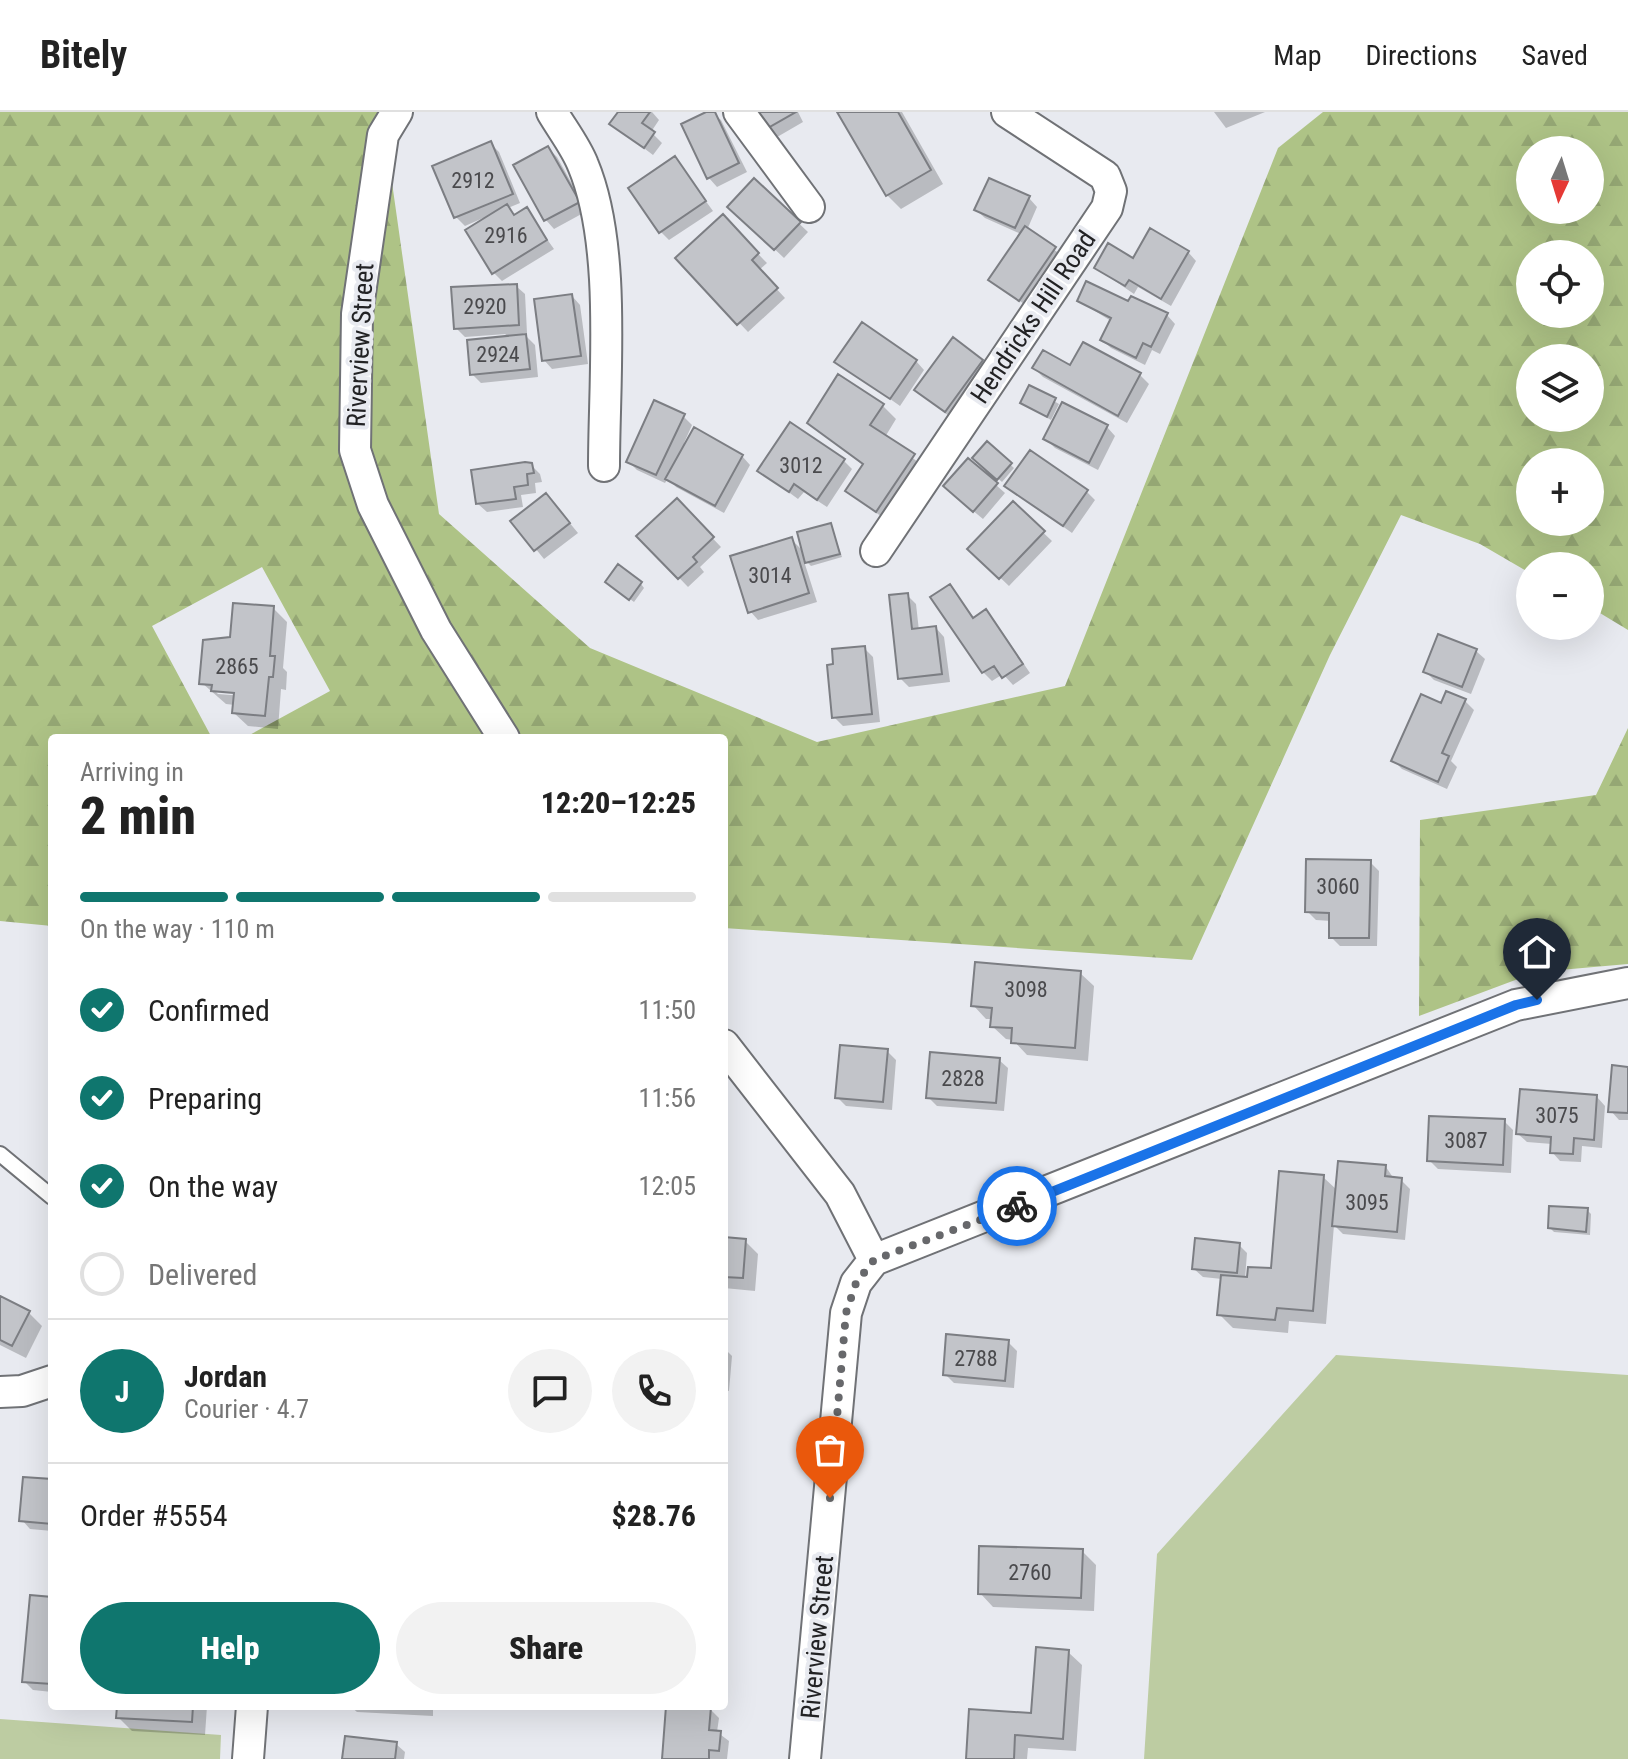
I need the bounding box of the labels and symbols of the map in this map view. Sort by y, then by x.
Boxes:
north arrow [1516,136,1604,224]
house number: 2912 [451,168,495,193]
house number: 2916 [484,223,528,248]
street label: Hendricks Hill Road [964,225,1102,409]
street label: Riverview Street [341,262,379,428]
house number: 2920 [463,294,507,319]
house number: 2924 [476,342,520,367]
house number: 3012 [779,453,823,478]
house number: 3014 [748,563,792,588]
house number: 2865 [215,654,259,679]
house number: 3060 [1316,874,1360,899]
pin [1503,918,1571,1000]
house number: 3098 [1004,977,1048,1002]
house number: 2828 [941,1066,985,1091]
house number: 3075 [1535,1103,1579,1128]
house number: 3087 [1444,1128,1488,1153]
courier [977,1166,1057,1246]
house number: 3095 [1345,1190,1389,1215]
house number: 2788 [954,1346,998,1371]
pin [796,1416,864,1498]
street label: Riverview Street [795,1554,839,1720]
house number: 2760 [1008,1560,1052,1585]

